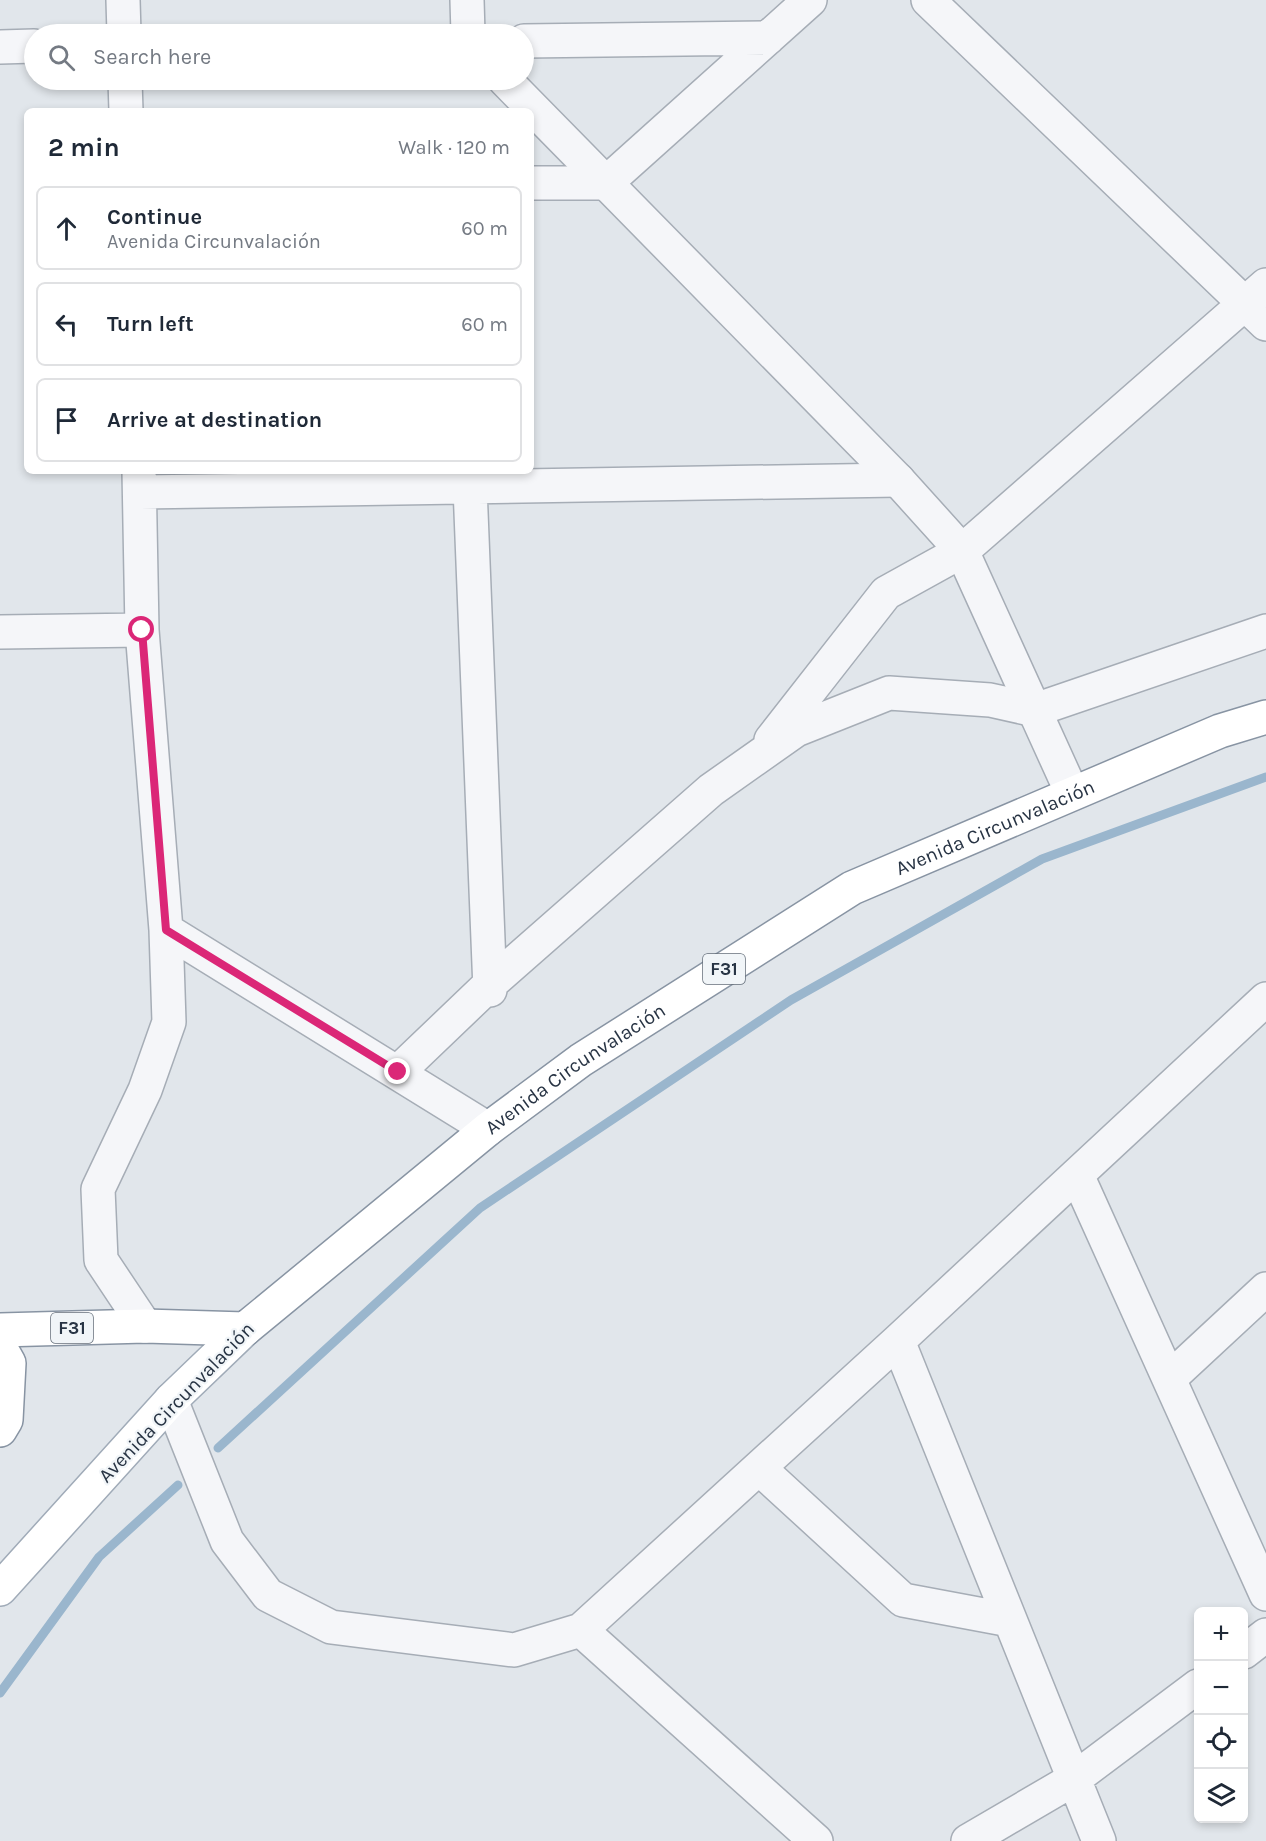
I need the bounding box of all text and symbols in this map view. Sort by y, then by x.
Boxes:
search box [24,24,534,90]
icon: search [45,41,78,74]
text: Search here [93,44,211,70]
text: 2 min [48,132,120,163]
text: Walk · 120 m [398,136,510,159]
text: Continue [107,204,202,230]
icon: ahead [50,212,83,245]
text: 60 m [461,217,508,240]
text: Avenida Circunvalación [107,230,321,253]
icon: left [50,308,83,341]
text: Turn left [107,311,194,337]
text: 60 m [461,313,508,336]
icon: arrive [50,404,83,437]
text: Arrive at destination [107,407,322,433]
route start [128,616,154,642]
street label: Avenida Circunvalación [892,775,1098,880]
road number: F31 [703,954,745,984]
street label: Avenida Circunvalación [481,999,670,1139]
route end [384,1058,410,1084]
road number: F31 [51,1313,93,1343]
street label: Avenida Circunvalación [94,1317,259,1487]
map controls [1194,1607,1248,1823]
button: + [1194,1607,1248,1661]
button: − [1194,1661,1248,1715]
button: locate [1194,1715,1248,1769]
button: layers [1194,1769,1248,1823]

